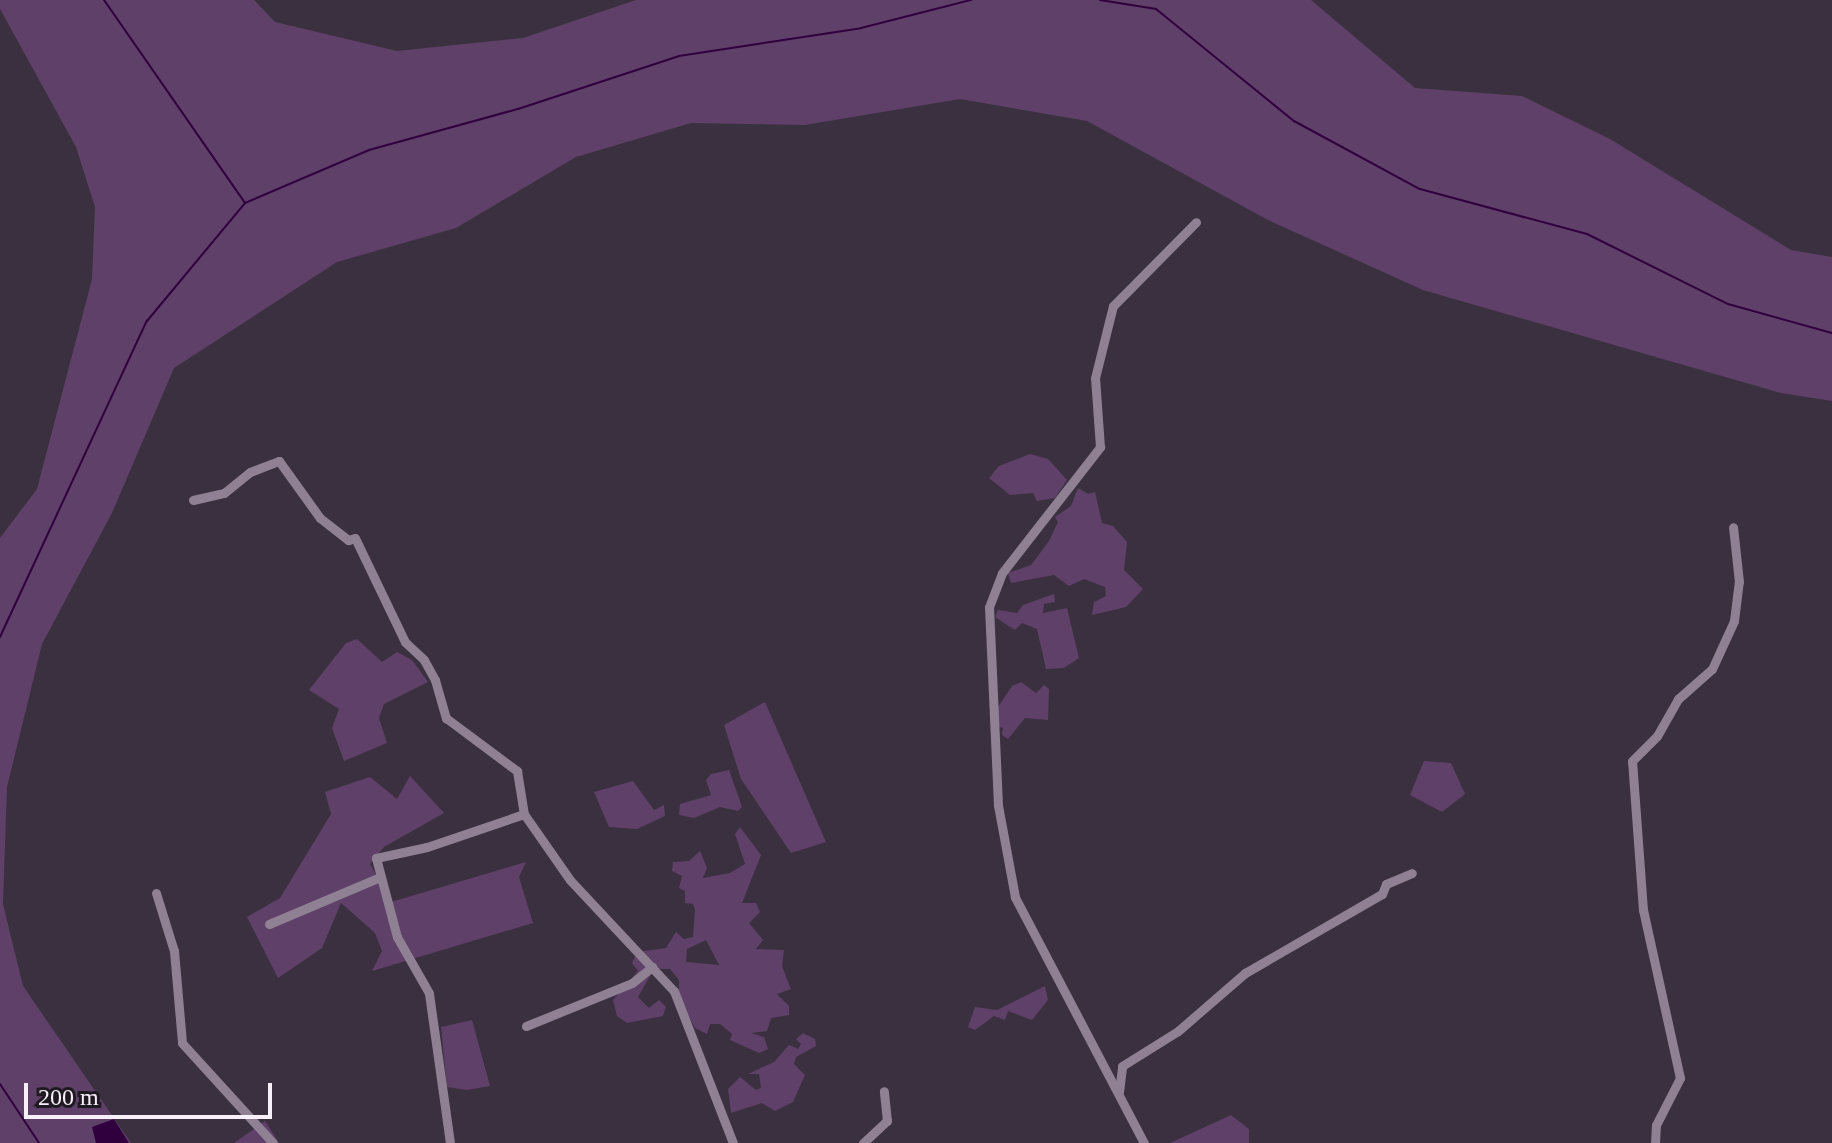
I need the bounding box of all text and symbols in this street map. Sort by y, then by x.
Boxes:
scale bar [28,1067,276,1117]
text: 200 m [38,1084,99,1110]

